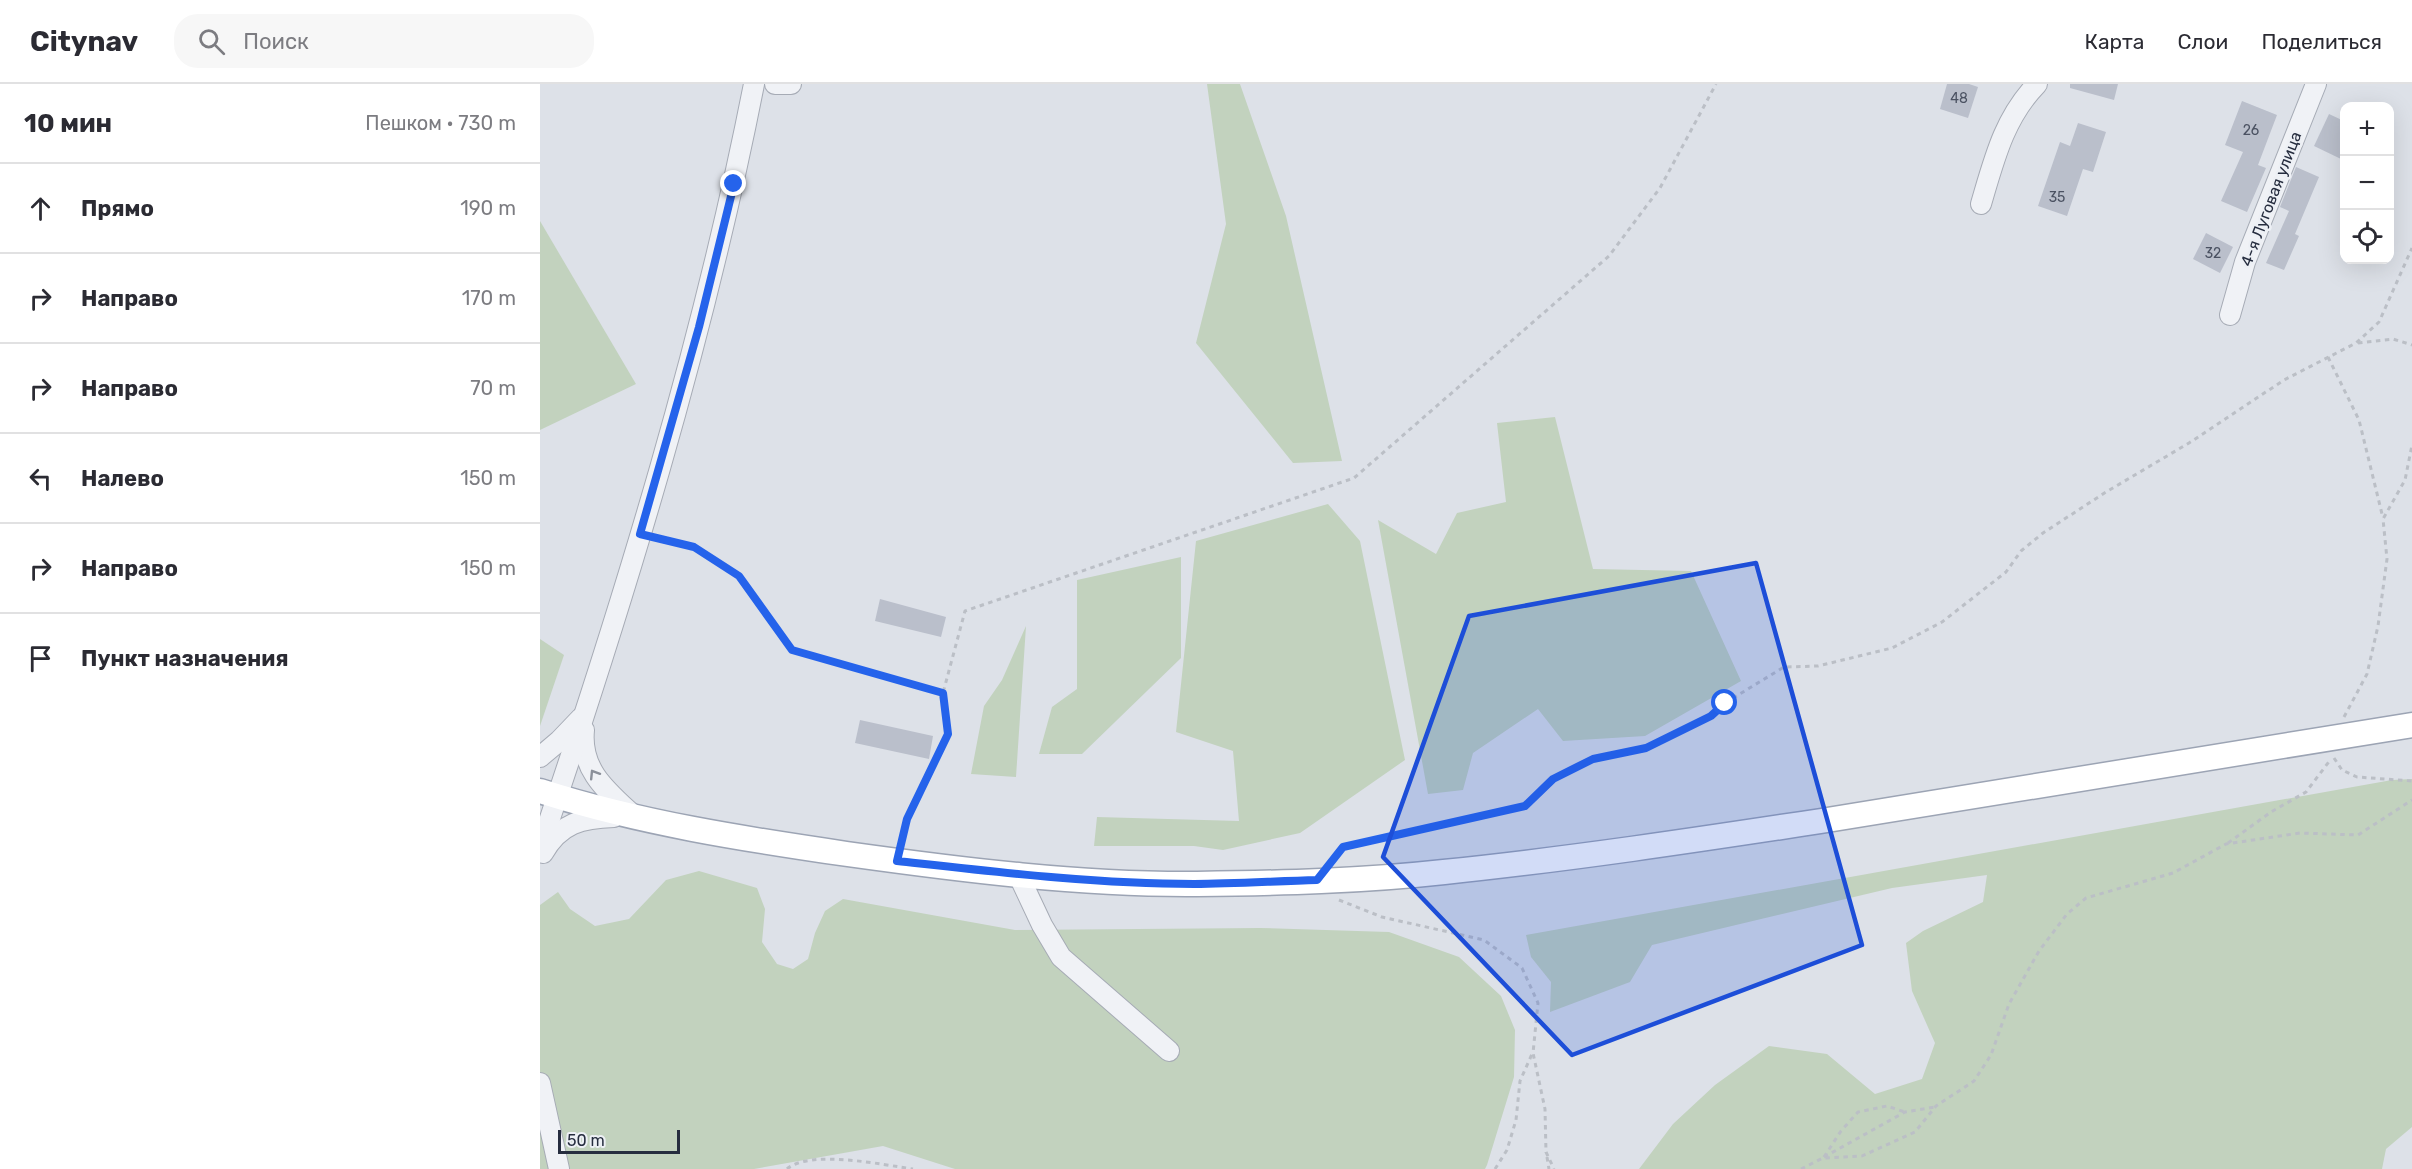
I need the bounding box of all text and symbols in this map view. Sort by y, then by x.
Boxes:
search box [174,14,594,68]
text: Citynav [30,25,138,58]
icon: search [195,25,228,58]
text: Поиск [243,28,309,55]
text: Карта [2084,29,2144,54]
text: Слои [2177,29,2228,54]
text: Поделиться [2261,29,2382,54]
house number: 48 [1950,90,1968,107]
map controls [2340,102,2394,264]
button: + [2340,102,2394,156]
text: 10 мин [24,108,112,139]
text: Пешком · 730 m [365,111,516,135]
house number: 26 [2243,122,2259,139]
street label: 4-я Луговая улица [2237,129,2305,269]
button: − [2340,156,2394,210]
route end [720,170,746,196]
house number: 35 [2049,189,2065,206]
icon: ahead [24,192,57,225]
text: Прямо [81,195,154,222]
text: 190 m [460,196,516,220]
button: locate [2340,210,2394,264]
house number: 32 [2205,245,2221,262]
icon: right [24,282,57,315]
text: Направо [81,285,178,312]
text: 170 m [462,286,516,310]
icon: right [24,372,57,405]
text: Направо [81,375,178,402]
text: 70 m [470,376,516,400]
icon: left [24,462,57,495]
text: Налево [81,465,164,492]
text: 150 m [460,466,516,490]
icon: right [24,552,57,585]
text: Направо [81,555,178,582]
text: 150 m [460,556,516,580]
icon: arrive [24,642,57,675]
text: Пункт назначения [81,645,289,672]
route start [1711,689,1737,715]
one-way arrow [589,770,601,780]
scale bar [558,1127,680,1154]
text: 50 m [567,1131,605,1150]

